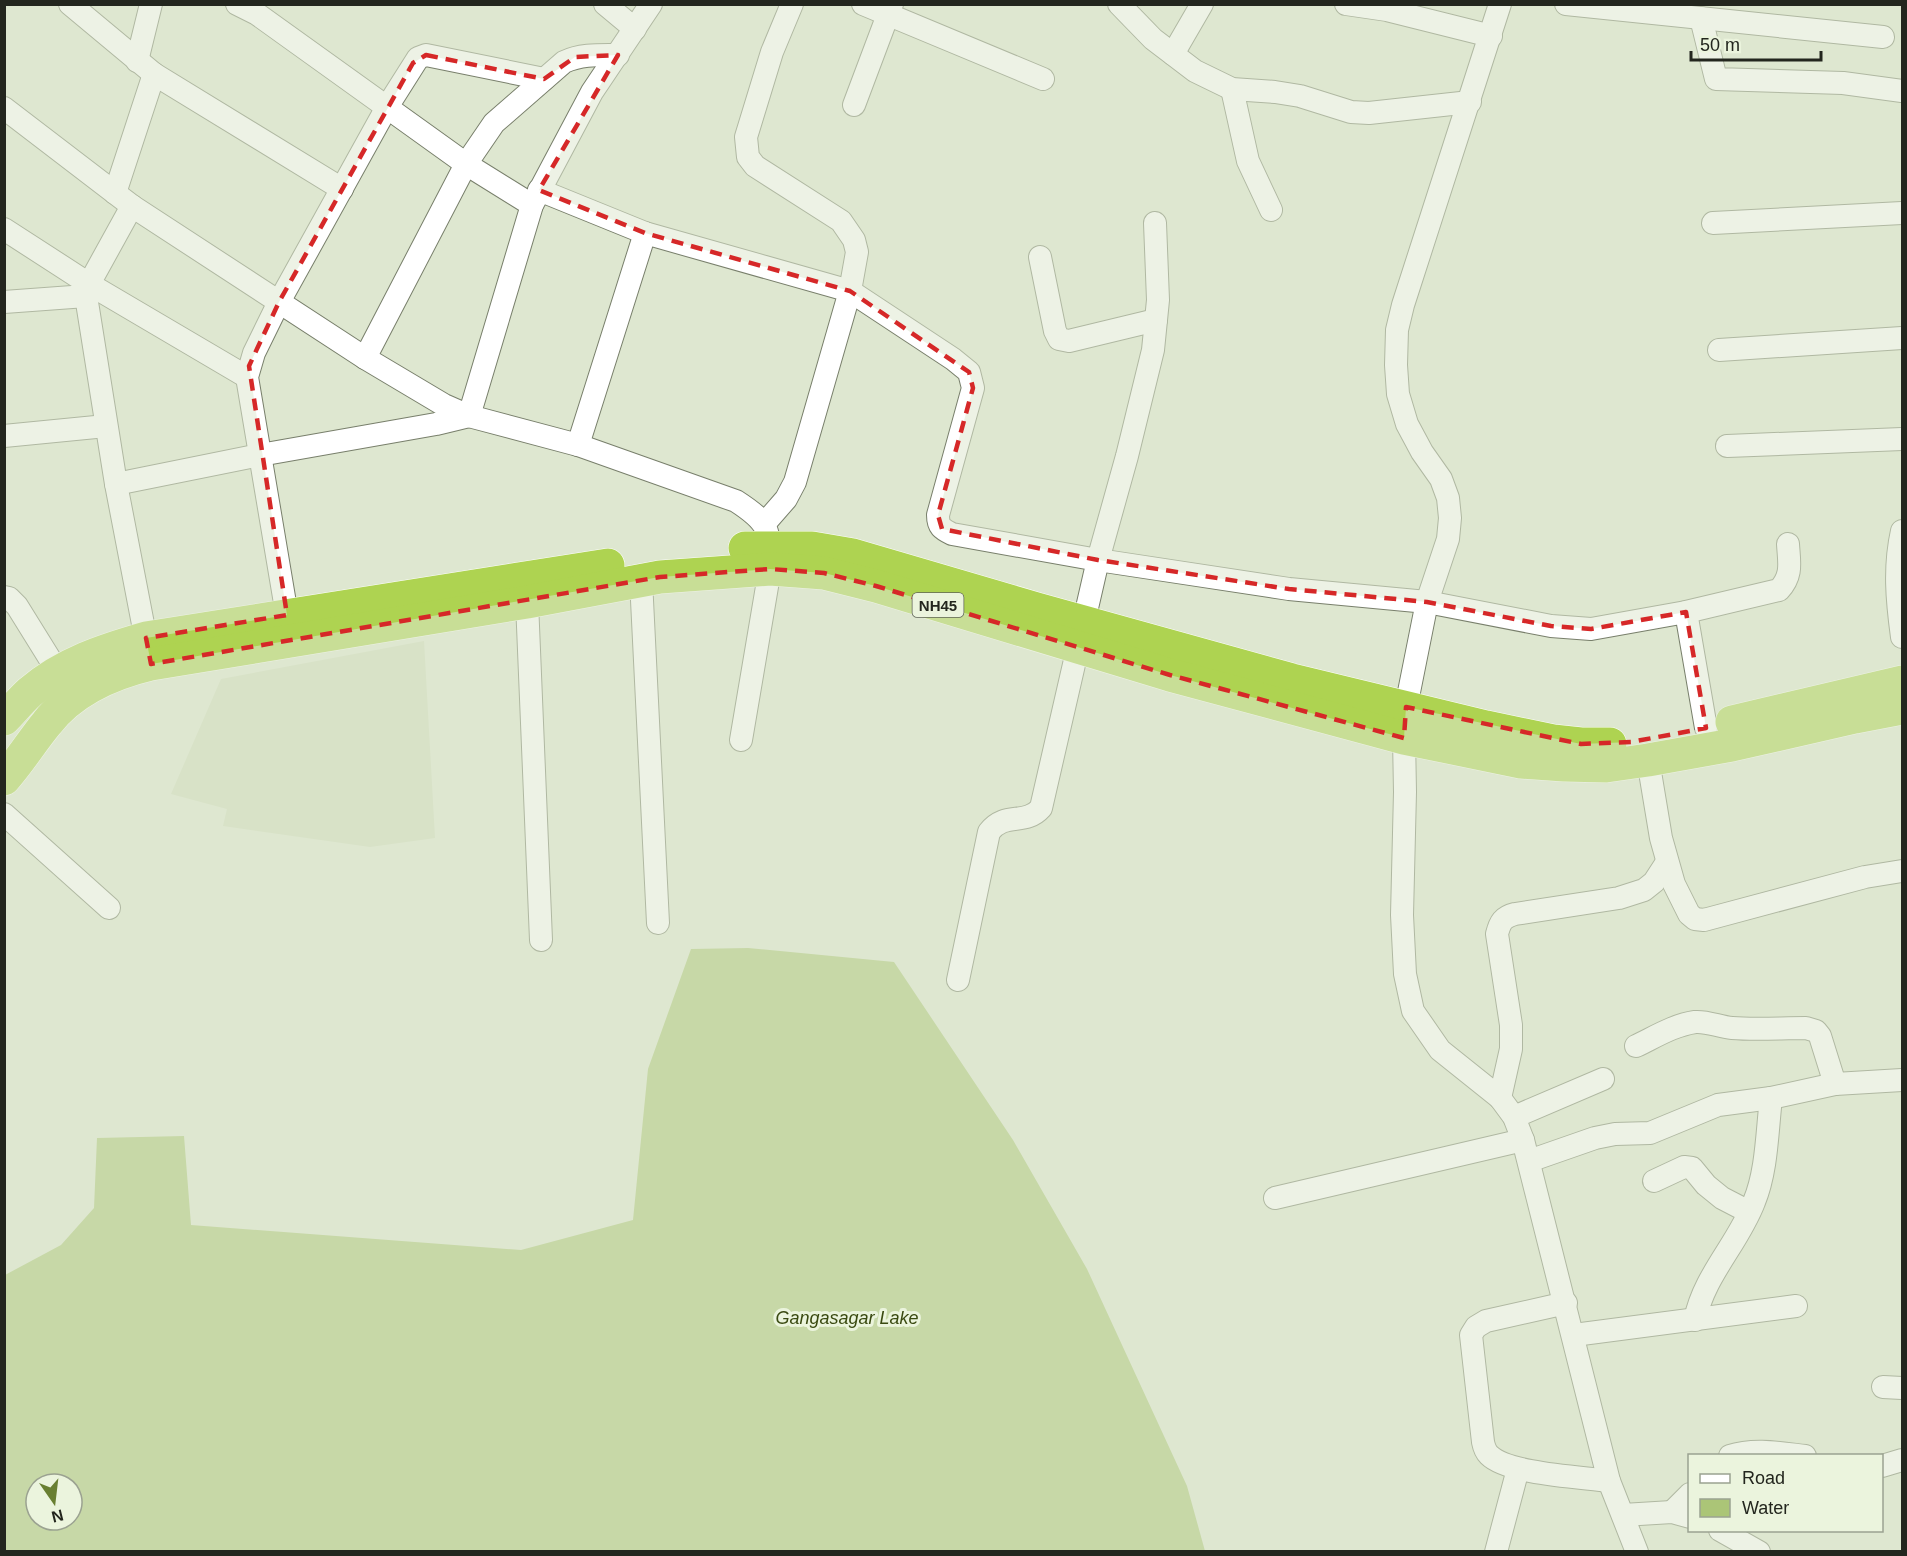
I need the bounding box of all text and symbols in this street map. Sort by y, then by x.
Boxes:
scale bar [1691,24,1822,62]
text: 50 m [1700,35,1740,55]
road number: NH45 [912,593,964,617]
water label: Gangasagar Lake [775,1308,919,1328]
legend [1688,1454,1883,1532]
text: Road [1742,1468,1785,1488]
north arrow [24,1472,84,1532]
text: Water [1742,1498,1789,1518]
text: N [50,1506,65,1526]

